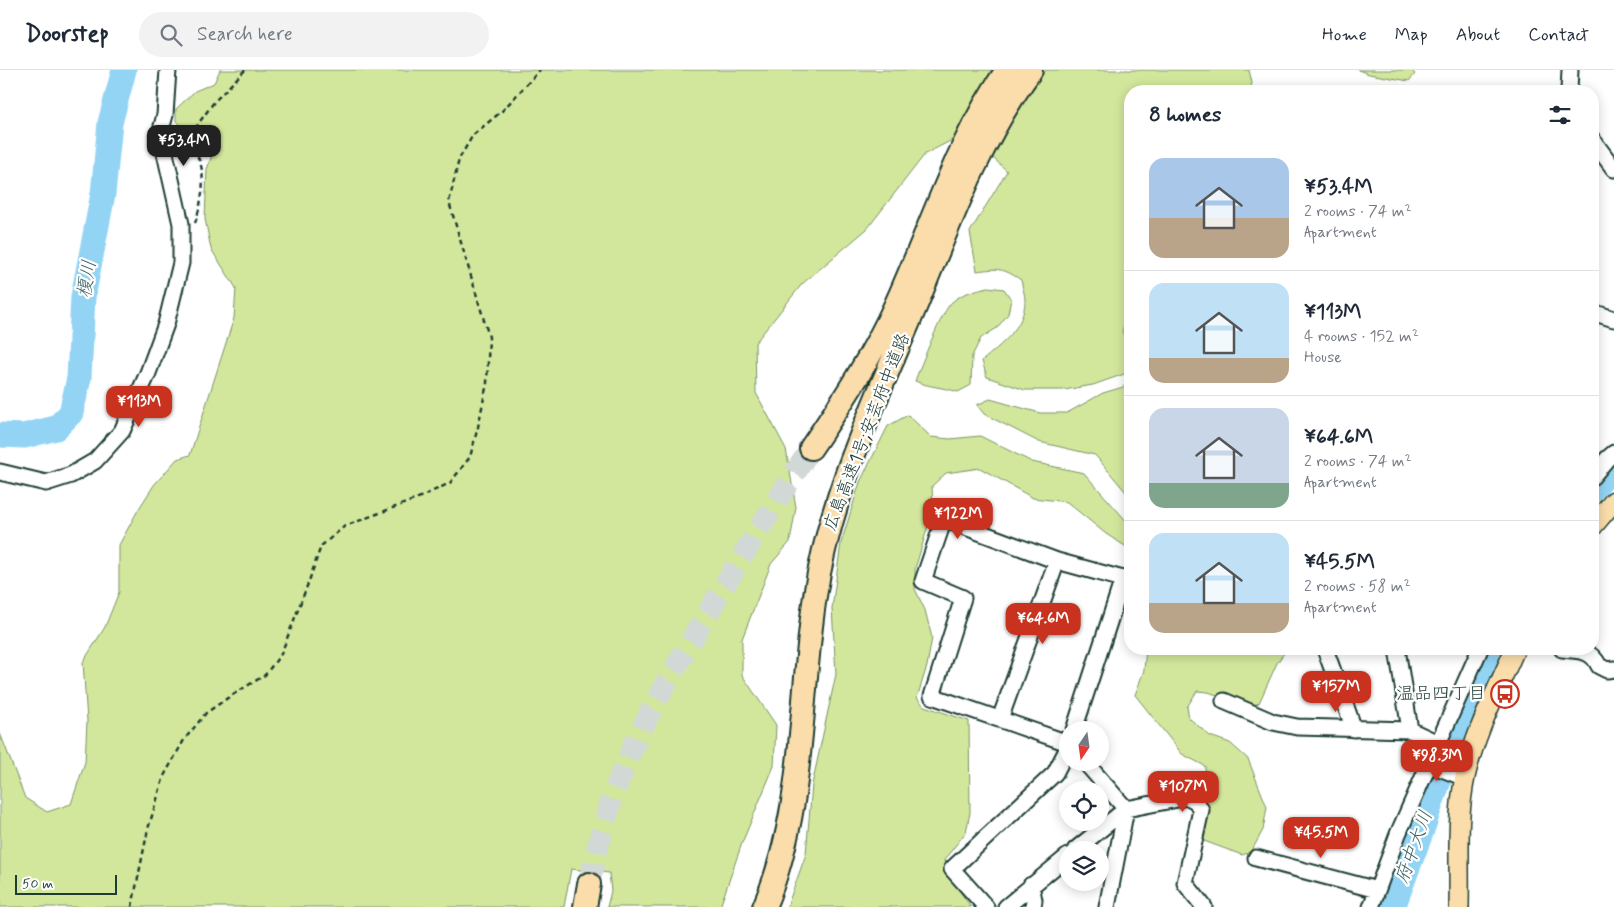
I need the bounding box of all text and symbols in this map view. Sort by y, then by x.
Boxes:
search box [139,12,489,57]
text: Doorstep [25,19,109,50]
icon: search [157,21,185,49]
text: Search here [197,22,293,47]
text: Home [1322,23,1367,47]
text: Map [1395,23,1428,47]
text: About [1456,23,1500,47]
text: Contact [1528,23,1589,47]
text: 8 homes [1149,101,1221,129]
icon: filters [1546,101,1574,129]
pin: ¥53.4M [143,124,225,167]
text: ¥53.4M [158,130,210,151]
text: ¥53.4M [1304,173,1373,201]
icon: home [1189,178,1249,238]
text: 2 rooms · 74 m² [1304,201,1412,222]
text: Apartment [1304,222,1377,243]
water label: 榎川 [72,258,102,300]
text: ¥113M [1304,298,1362,326]
icon: home [1189,303,1249,363]
text: 4 rooms · 152 m² [1304,326,1419,347]
street label: 広島高速1号;安芸府中道路 [818,330,916,534]
text: House [1304,347,1342,368]
pin: ¥113M [104,386,174,428]
text: ¥113M [117,391,161,412]
text: ¥64.6M [1304,423,1373,451]
icon: home [1189,428,1249,488]
text: 2 rooms · 74 m² [1304,451,1412,472]
text: Apartment [1304,472,1377,493]
pin: ¥122M [923,498,993,540]
text: ¥122M [934,503,982,524]
text: ¥45.5M [1304,548,1375,576]
icon: home [1189,553,1249,613]
text: 2 rooms · 58 m² [1304,576,1410,597]
text: Apartment [1304,597,1377,618]
pin: ¥64.6M [1002,602,1084,645]
text: ¥64.6M [1017,608,1069,629]
pin: ¥157M [1301,670,1371,713]
text: ¥157M [1312,676,1360,697]
bus stop icon: 温品四丁目 [1490,679,1520,709]
place label: 温品四丁目 [1396,682,1486,706]
north arrow [1059,721,1109,771]
map controls [1059,721,1109,891]
pin: ¥98.3M [1396,740,1478,782]
text: ¥98.3M [1412,745,1462,766]
pin: ¥107M [1148,770,1218,813]
text: ¥107M [1159,776,1207,797]
button: locate [1059,781,1109,831]
water label: 府中大川 [1389,807,1439,887]
pin: ¥45.5M [1280,816,1362,859]
text: ¥45.5M [1294,822,1348,843]
button: layers [1059,841,1109,891]
scale bar [15,872,118,895]
text: 50 m [22,875,53,893]

